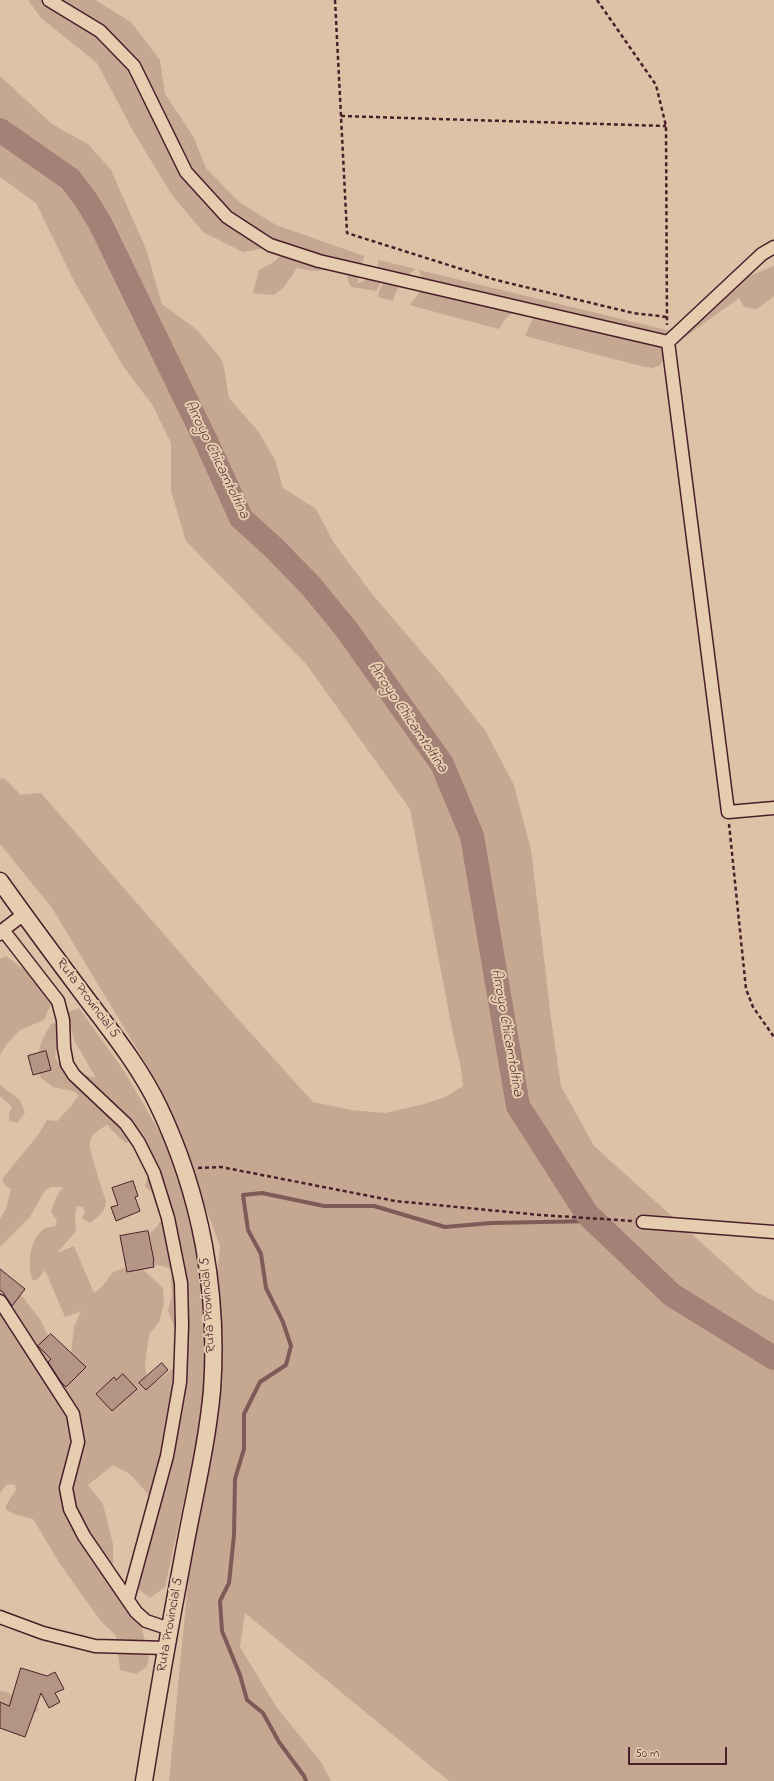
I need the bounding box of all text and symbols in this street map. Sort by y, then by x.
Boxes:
water label: Arroyo Chicamtoltina [180,398,252,522]
water label: Arroyo Chicamtoltina [363,659,451,777]
street label: Ruta Provincial 5 [52,956,122,1042]
water label: Arroyo Chicamtoltina [486,968,526,1098]
street label: Ruta Provincial 5 [197,1257,221,1353]
street label: Ruta Provincial 5 [154,1577,188,1673]
scale bar [630,1739,729,1765]
text: 50 m [635,1745,659,1763]

